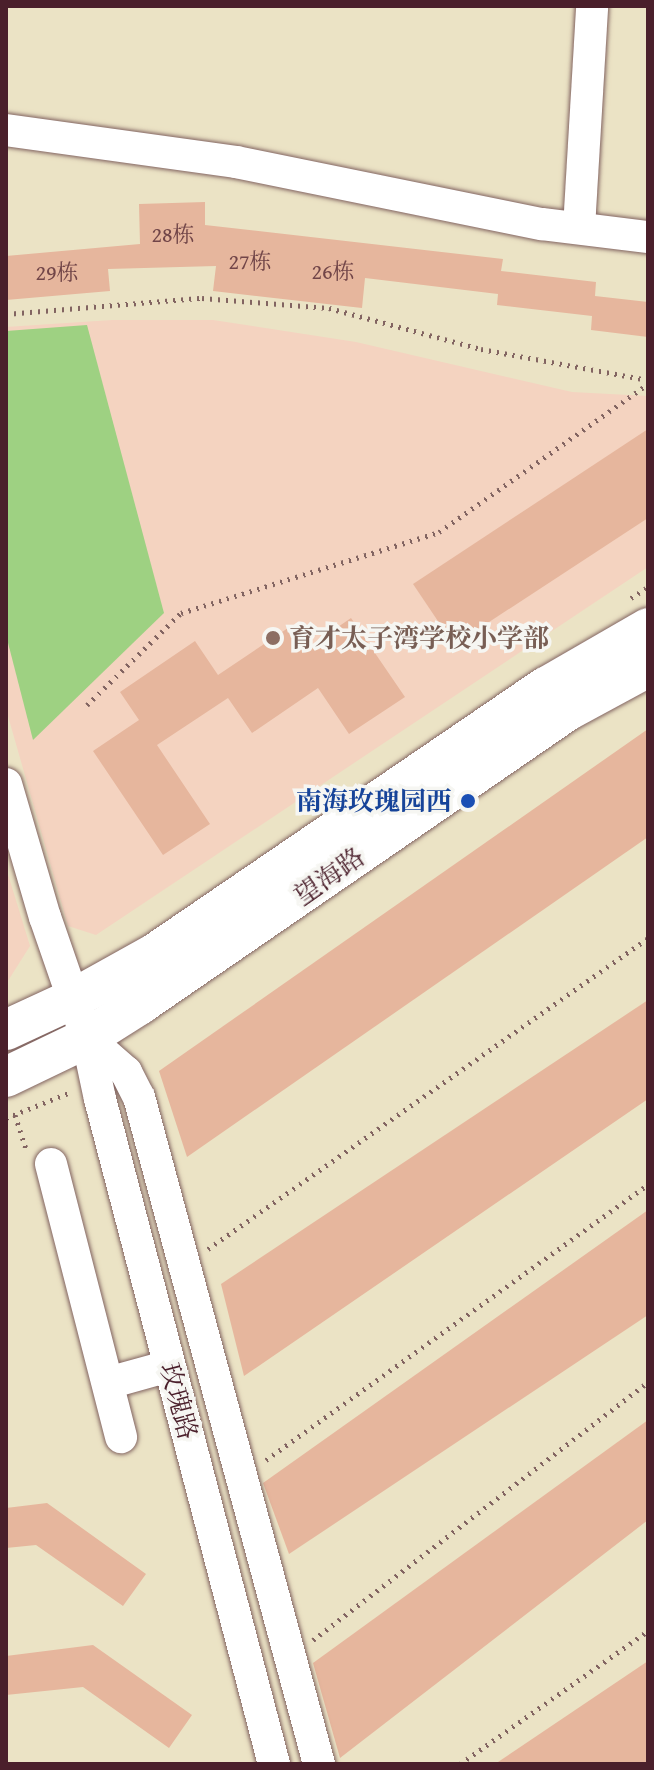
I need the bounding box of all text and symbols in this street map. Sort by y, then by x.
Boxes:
house number: 28栋 [151,222,195,248]
house number: 27栋 [228,249,272,275]
house number: 26栋 [311,259,355,285]
house number: 29栋 [35,260,79,286]
place label: 育才太子湾学校小学部 [289,622,549,654]
marker: 育才太子湾学校小学部 [264,629,282,647]
place label: 南海玫瑰园西 [296,785,452,817]
marker: 南海玫瑰园西 [459,792,477,810]
street label: 望海路 [288,841,370,911]
street label: 玫瑰路 [154,1359,204,1443]

